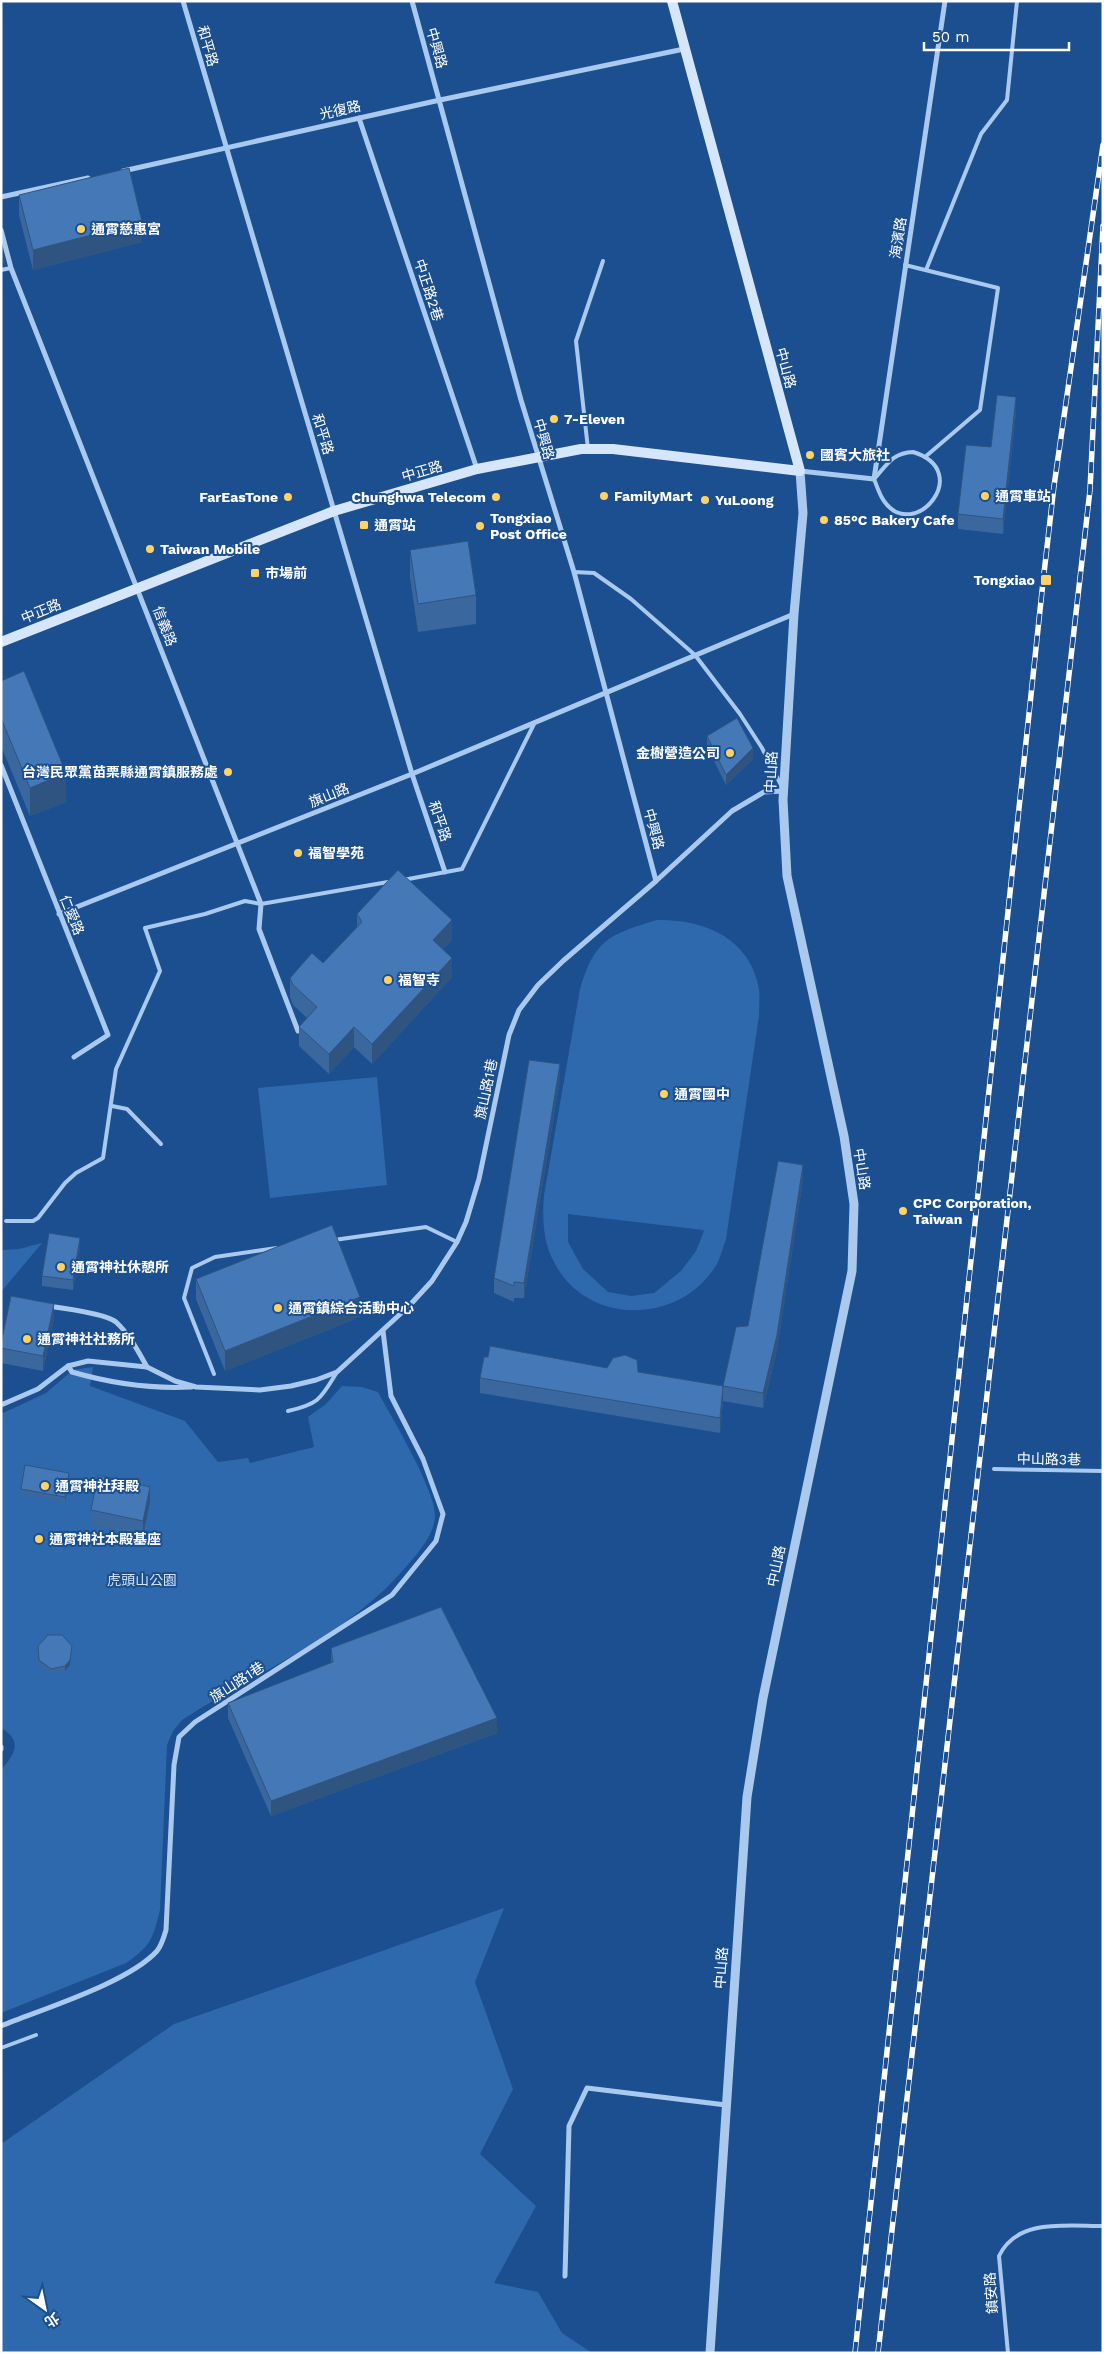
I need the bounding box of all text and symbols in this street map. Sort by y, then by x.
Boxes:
scale bar [924,20,1069,52]
street label: 和平路 [195,24,221,68]
street label: 中興路 [424,26,450,70]
text: 50 m [932,28,969,46]
street label: 光復路 [318,97,362,123]
street label: 海濱路 [887,216,909,260]
place label: 通霄慈惠宮 [91,221,161,237]
marker: 通霄慈惠宮 [75,223,87,235]
street label: 中正路2巷 [411,257,447,323]
street label: 中山路 [773,346,799,390]
place label: 7-Eleven [564,411,625,427]
street label: 和平路 [309,412,337,456]
marker: 7-Eleven [548,413,560,425]
street label: 中興路 [531,417,557,461]
place label: 國賓大旅社 [820,447,890,463]
marker: 國賓大旅社 [804,449,816,461]
street label: 中正路 [400,458,444,484]
place label: FamilyMart [614,488,692,504]
place label: 通霄車站 [995,488,1051,504]
place label: FarEasTone [199,489,278,505]
place label: Chunghwa Telecom [352,489,486,505]
marker: FamilyMart [598,490,610,502]
marker: 通霄車站 [979,490,991,502]
marker: FarEasTone [282,491,294,503]
marker: Chunghwa Telecom [490,491,502,503]
place label: YuLoong [715,492,774,508]
marker: YuLoong [699,494,711,506]
place label: Tongxiao Post Office [490,510,567,542]
place label: 85°C Bakery Cafe [834,512,955,528]
marker: 85°C Bakery Cafe [818,514,830,526]
place label: 通霄站 [374,517,416,533]
marker: 通霄站 [358,519,370,531]
marker: Tongxiao Post Office [474,520,486,532]
place label: Taiwan Mobile [160,541,260,557]
marker: Taiwan Mobile [144,543,156,555]
place label: 市場前 [265,565,307,581]
marker: 市場前 [249,567,261,579]
place label: Tongxiao [973,572,1035,588]
marker: Tongxiao [1039,573,1053,587]
street label: 中正路 [19,596,63,626]
street label: 信義路 [150,604,180,648]
place label: 金樹營造公司 [636,745,720,761]
marker: 金樹營造公司 [724,747,736,759]
street label: 中山路 [762,751,780,793]
place label: 台灣民眾黨苗栗縣通霄鎮服務處 [22,764,218,780]
marker: 台灣民眾黨苗栗縣通霄鎮服務處 [222,766,234,778]
street label: 旗山路 [307,780,351,810]
street label: 和平路 [426,799,454,843]
street label: 中興路 [641,807,667,851]
place label: 福智學苑 [308,845,364,861]
marker: 福智學苑 [292,847,304,859]
street label: 仁愛路 [57,893,87,937]
place label: 福智寺 [398,972,440,988]
marker: 福智寺 [382,974,394,986]
street label: 旗山路1巷 [472,1057,500,1121]
place label: 通霄國中 [674,1086,730,1102]
marker: 通霄國中 [658,1088,670,1100]
street label: 中山路 [851,1147,873,1191]
place label: CPC Corporation, Taiwan [913,1195,1032,1227]
marker: CPC Corporation, Taiwan [897,1205,909,1217]
place label: 通霄神社休憩所 [71,1259,169,1275]
marker: 通霄神社休憩所 [55,1261,67,1273]
place label: 通霄鎮綜合活動中心 [288,1300,414,1316]
marker: 通霄鎮綜合活動中心 [272,1302,284,1314]
place label: 通霄神社社務所 [37,1331,135,1347]
marker: 通霄神社社務所 [21,1333,33,1345]
street label: 中山路3巷 [1017,1450,1081,1468]
place label: 通霄神社拜殿 [55,1478,139,1494]
marker: 通霄神社拜殿 [39,1480,51,1492]
place label: 通霄神社本殿基座 [49,1531,161,1547]
marker: 通霄神社本殿基座 [33,1533,45,1545]
street label: 中山路 [764,1544,788,1588]
park label: 虎頭山公園 [107,1572,177,1588]
street label: 旗山路1巷 [207,1659,267,1705]
street label: 中山路 [712,1946,730,1990]
street label: 鎮安路 [982,2271,1000,2315]
north arrow [20,2284,70,2334]
text: 北 [42,2309,62,2330]

